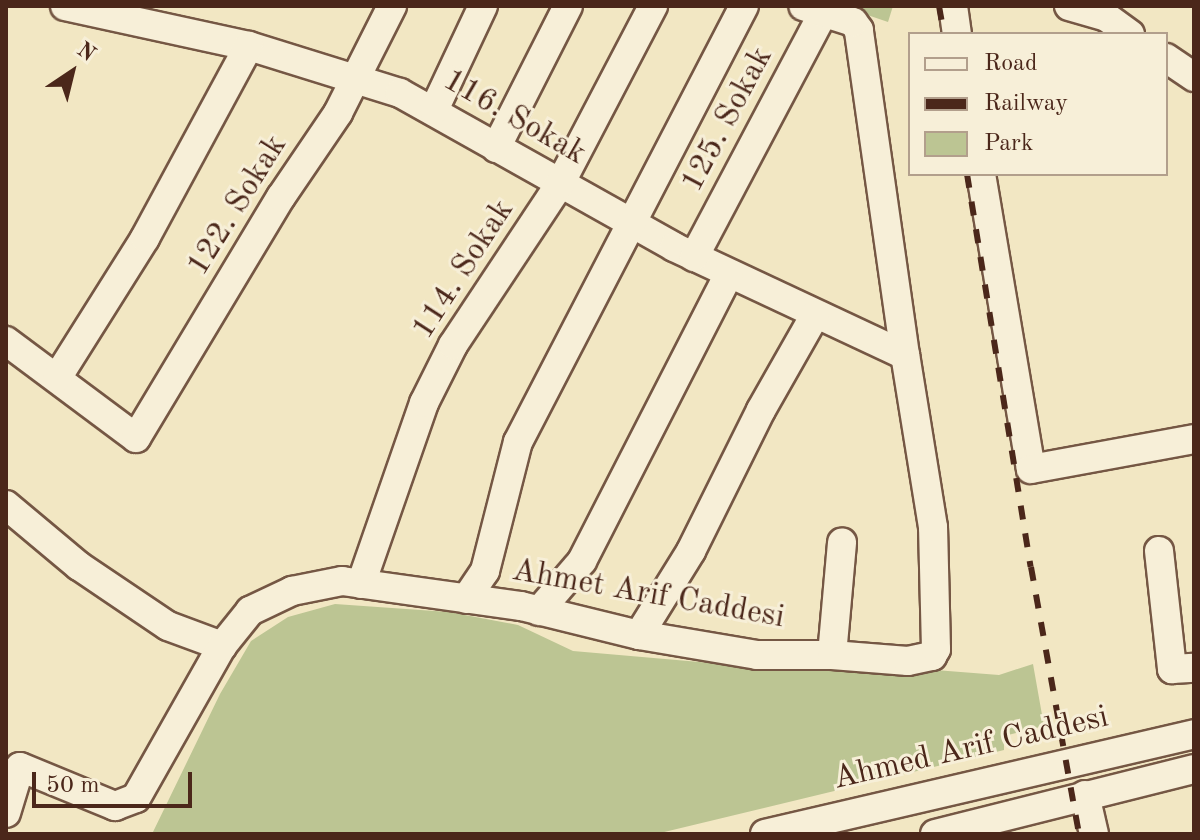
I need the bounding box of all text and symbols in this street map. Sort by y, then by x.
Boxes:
north arrow [32,32,112,112]
legend [908,32,1168,176]
text: N [73,39,99,66]
street label: 125. Sokak [674,41,782,199]
text: Road [984,52,1037,76]
street label: 116. Sokak [436,62,592,174]
text: Railway [984,92,1068,116]
street label: 122. Sokak [180,129,296,283]
text: Park [984,132,1033,156]
street label: 114. Sokak [405,193,523,347]
street label: Ahmet Arif Caddesi [509,552,787,638]
street label: Ahmed Arif Caddesi [830,699,1112,799]
scale bar [36,756,196,806]
text: 50 m [46,774,100,798]

